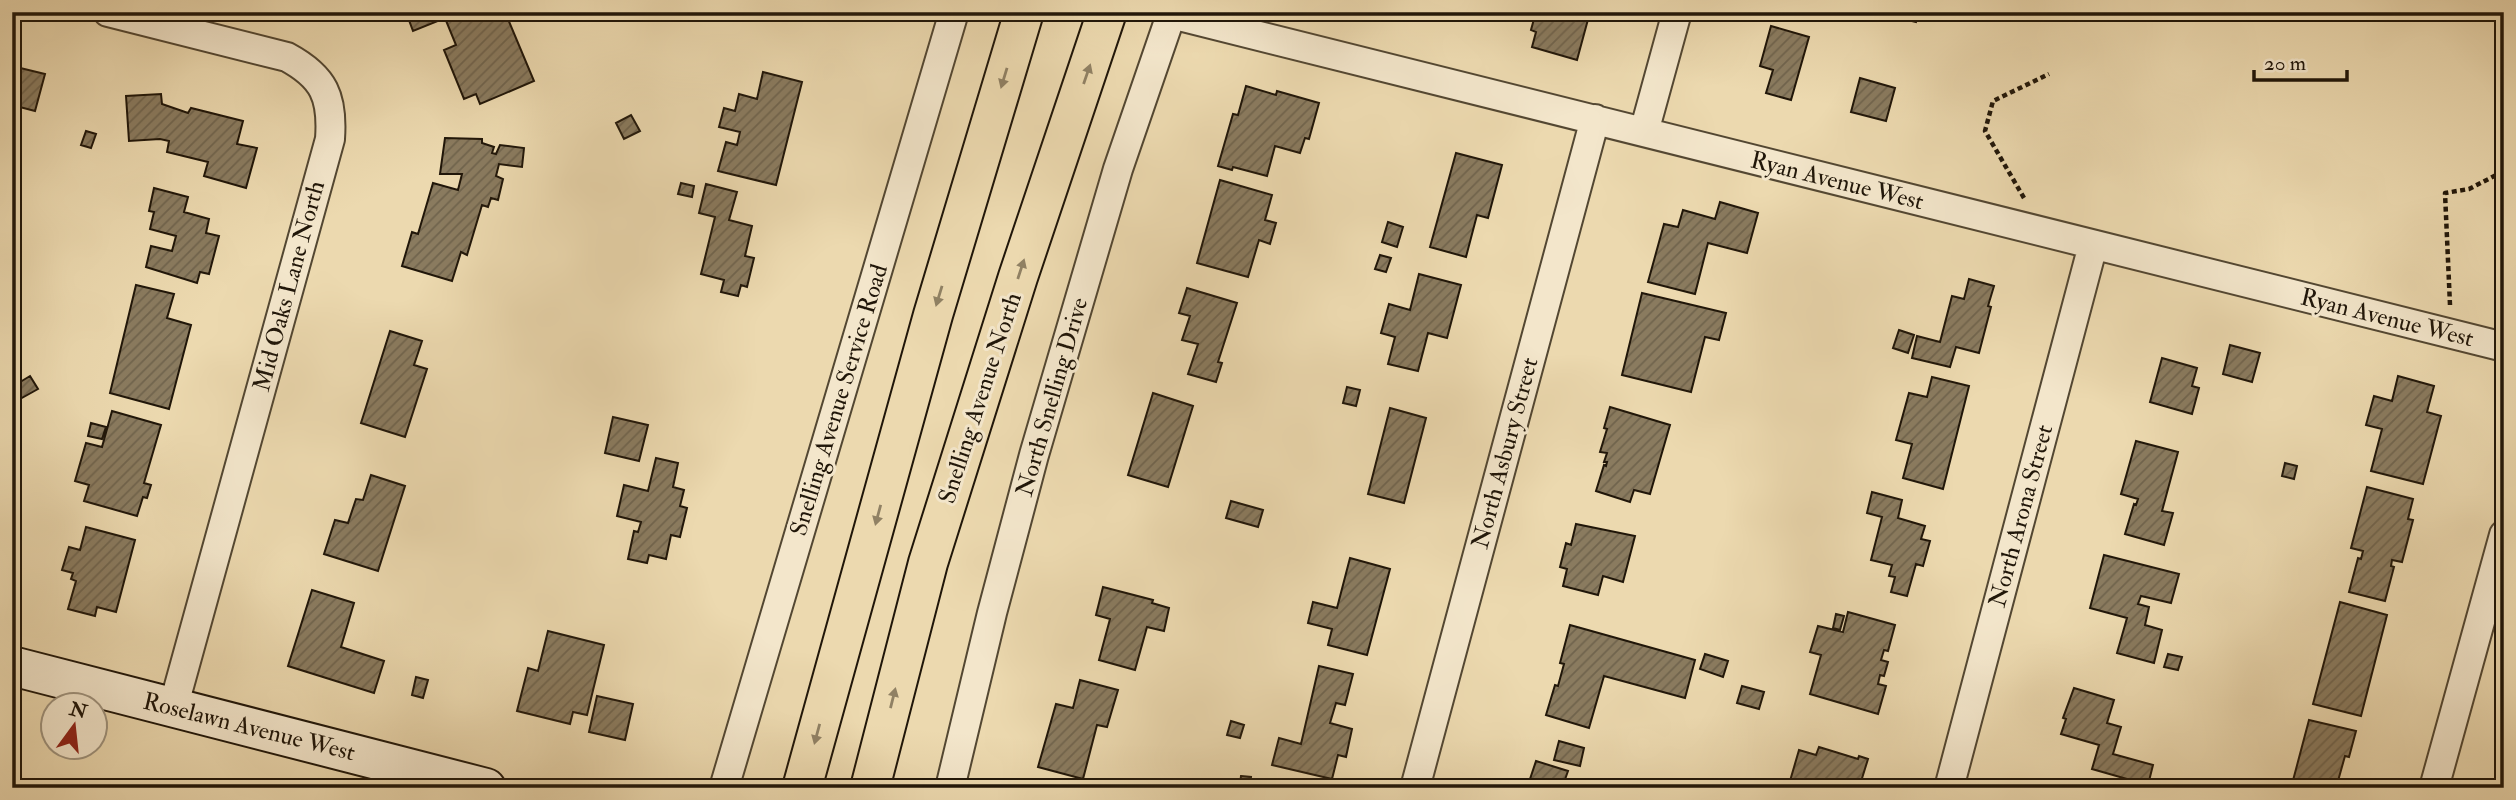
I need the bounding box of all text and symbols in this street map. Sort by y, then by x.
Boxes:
scale bar [2254,38,2346,82]
text: 20 m [2264,50,2306,77]
one-way arrow [1082,63,1093,84]
one-way arrow [999,67,1009,88]
street label: Ryan Avenue West [1747,145,1927,218]
street label: Mid Oaks Lane North [246,177,332,395]
one-way arrow [1016,258,1027,279]
street label: Snelling Avenue Service Road [783,260,895,540]
street label: Ryan Avenue West [2297,282,2477,355]
one-way arrow [934,285,944,306]
street label: Snelling Avenue North [931,288,1029,507]
street label: North Snelling Drive [1009,294,1095,500]
street label: North Asbury Street [1465,354,1545,552]
street label: North Arona Street [1982,421,2060,611]
one-way arrow [872,504,883,526]
street label: Roselawn Avenue West [140,686,359,768]
one-way arrow [889,687,899,708]
north arrow [38,692,108,762]
text: N [66,696,90,725]
one-way arrow [811,723,822,745]

